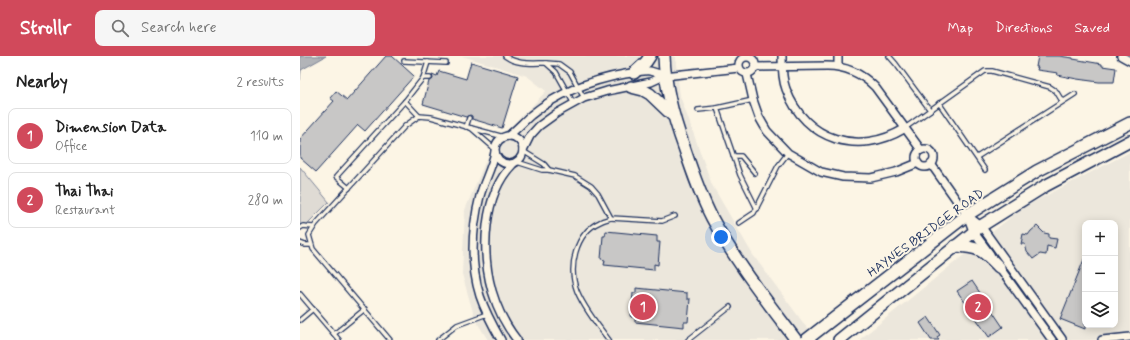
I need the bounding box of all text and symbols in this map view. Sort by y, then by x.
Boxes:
search box [95,10,375,46]
text: Strollr [20,16,71,41]
icon: search [109,17,131,39]
text: Search here [141,18,217,38]
text: Map [947,19,973,37]
text: Directions [995,19,1053,37]
text: Saved [1075,19,1110,37]
text: Nearby [16,71,68,93]
text: 2 results [237,74,284,91]
text: Dimension Data [55,118,166,138]
text: 1 [27,128,33,145]
text: 110 m [250,128,283,145]
text: Office [55,138,87,155]
text: Thai Thai [55,182,113,202]
street label: HAYNES BRIDGE ROAD [864,185,988,281]
text: 2 [27,192,33,209]
text: 280 m [248,192,283,209]
text: Restaurant [55,202,115,219]
map controls [1082,220,1118,328]
button: + [1082,220,1118,256]
your location [711,227,731,247]
button: − [1082,256,1118,292]
pin: 1 [630,292,656,322]
pin: 2 [965,292,991,322]
button: layers [1082,292,1118,328]

